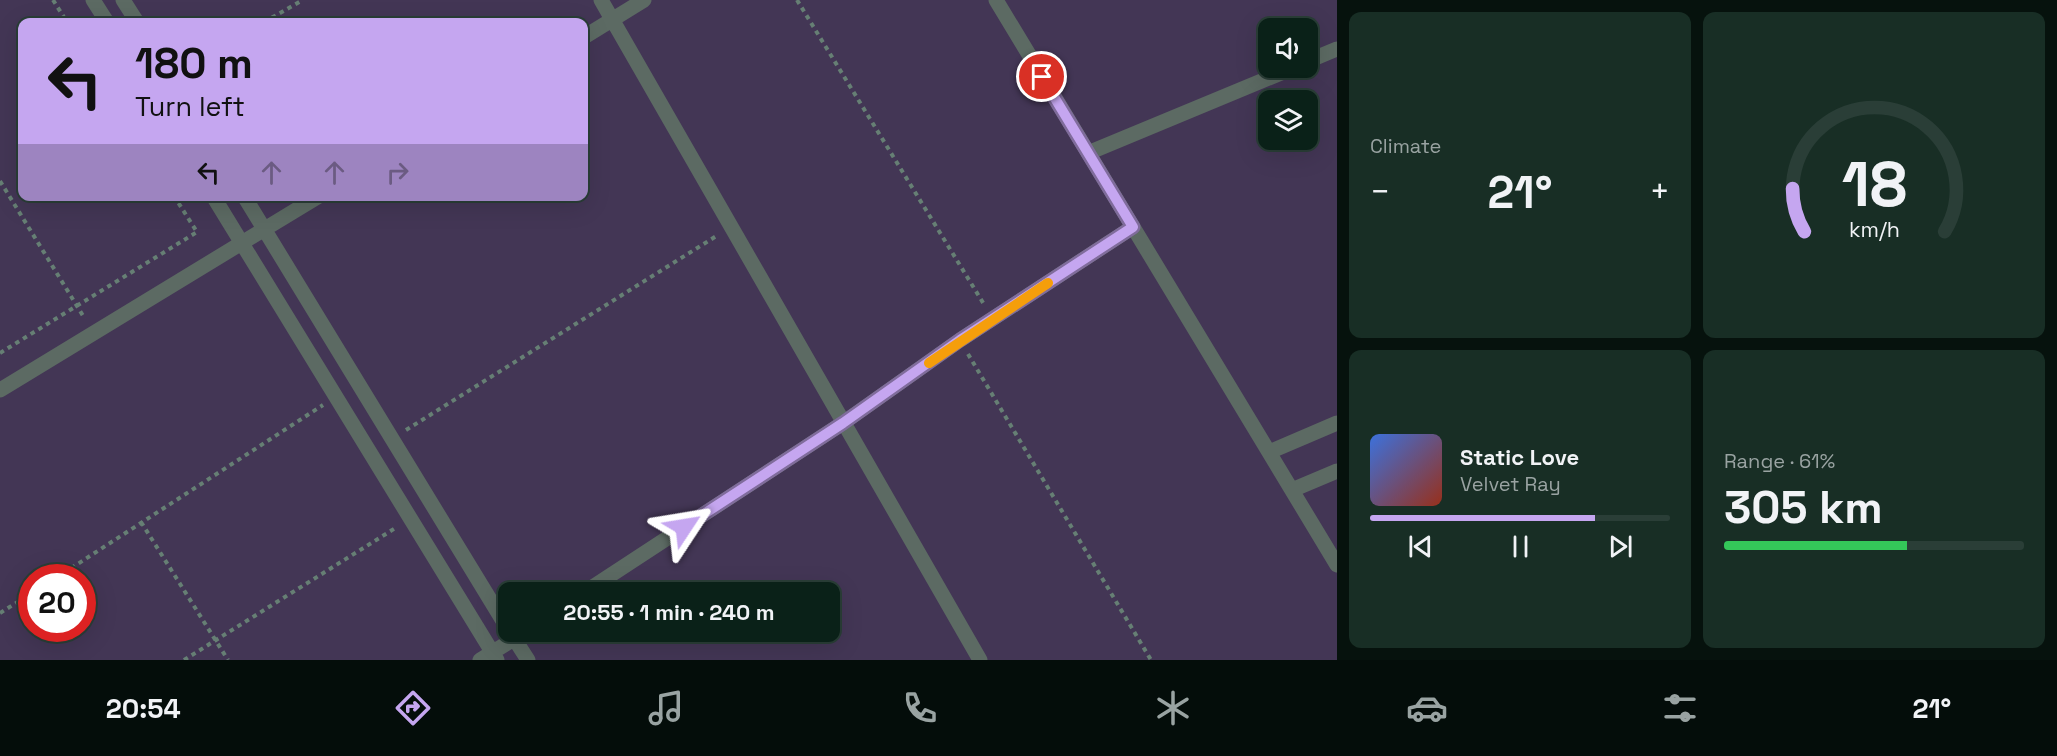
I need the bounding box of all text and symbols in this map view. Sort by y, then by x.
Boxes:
map controls [1258,18,1318,150]
button: sound [1258,18,1318,78]
text: 180 m [135,37,253,90]
icon: left [36,42,114,120]
pin [1016,51,1067,102]
icon: arrive [1025,60,1058,93]
text: Turn left [135,89,245,124]
button: layers [1258,90,1318,150]
text: Climate [1370,133,1441,159]
text: 18 [1841,145,1907,224]
icon: left [192,156,225,189]
icon: ahead [255,156,288,189]
icon: ahead [318,156,351,189]
icon: right [381,156,414,189]
text: 21° [1488,164,1552,221]
text: − [1370,171,1390,213]
text: + [1650,171,1670,213]
text: km/h [1848,216,1900,243]
text: Static Love [1460,443,1579,471]
text: Range · 61% [1724,448,1835,474]
text: Velvet Ray [1460,471,1561,497]
text: 305 km [1724,479,1883,536]
position arrow [652,495,716,559]
icon: previous [1404,530,1437,563]
icon: pause [1504,530,1537,563]
icon: next [1604,530,1637,563]
speed limit sign: 20 [18,564,96,642]
text: 20:55 · 1 min · 240 m [563,598,775,626]
icon: directions [392,687,434,729]
icon: music [645,687,687,729]
icon: phone [899,687,941,729]
icon: climate [1152,687,1194,729]
icon: car [1406,687,1448,729]
icon: filters [1659,687,1701,729]
text: 20:54 [106,691,181,726]
text: 21° [1912,691,1951,726]

